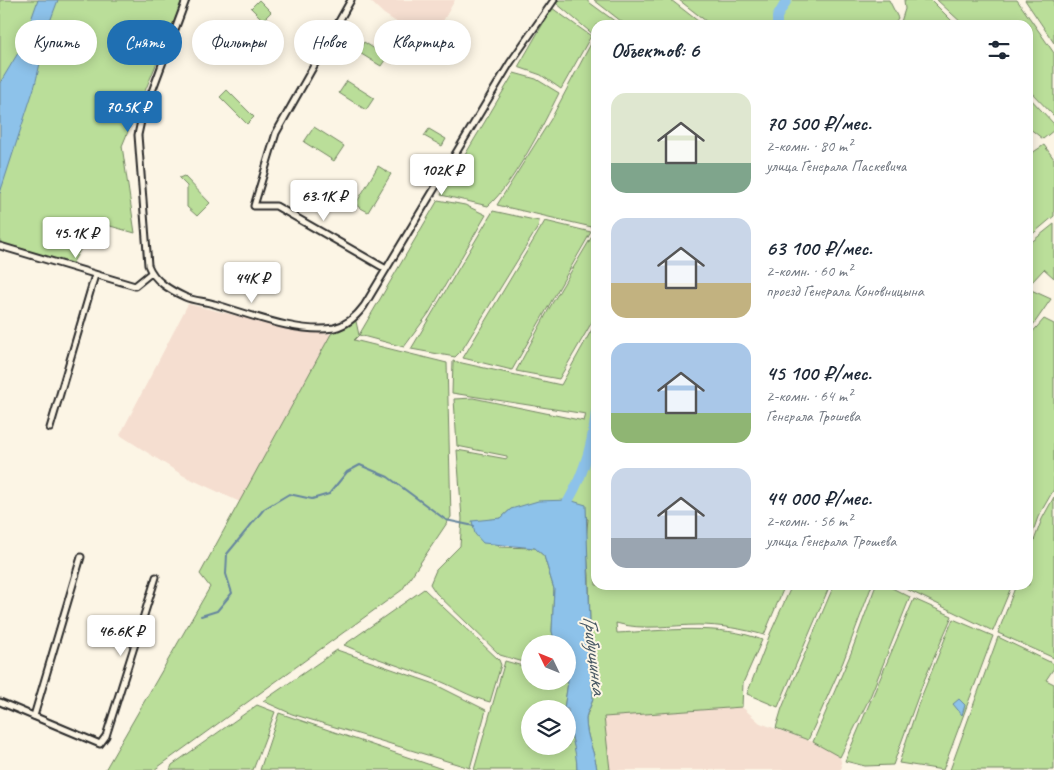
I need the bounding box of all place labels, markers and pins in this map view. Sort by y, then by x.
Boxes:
pin: 70.5K ₽ [82,90,174,133]
pin: 102K ₽ [401,154,483,196]
pin: 63.1K ₽ [278,180,370,222]
pin: 45.1K ₽ [30,216,122,259]
pin: 44K ₽ [217,262,287,304]
pin: 46.6K ₽ [75,614,167,657]

